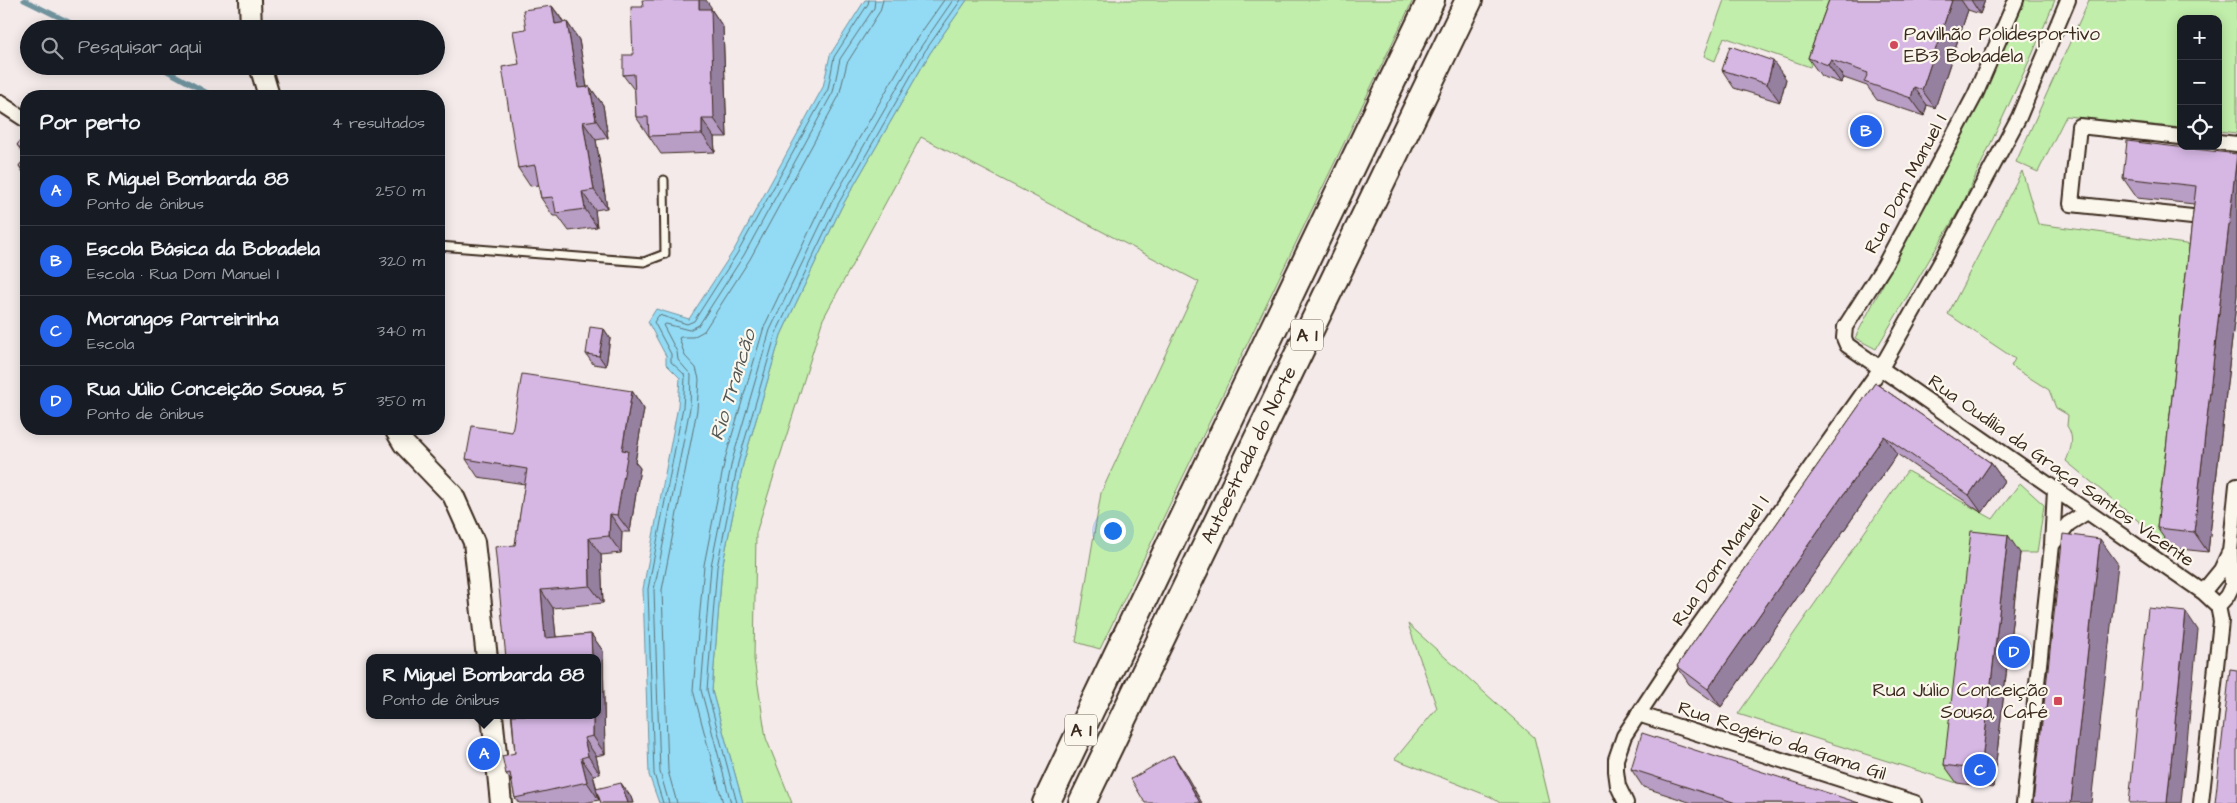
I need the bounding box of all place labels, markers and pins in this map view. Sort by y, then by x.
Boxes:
place label: Pavilhão Polidesportivo EB3 Bobadela [1904,21,2100,70]
marker: Pavilhão Polidesportivo EB3 Bobadela [1888,39,1900,51]
pin: B [1850,112,1882,150]
pin: D [1998,633,2030,671]
place label: Rua Júlio Conceição Sousa, Café [1872,677,2048,726]
marker: Rua Júlio Conceição Sousa, Café [2052,695,2064,707]
pin: A [468,735,500,773]
pin: C [1964,751,1996,789]

